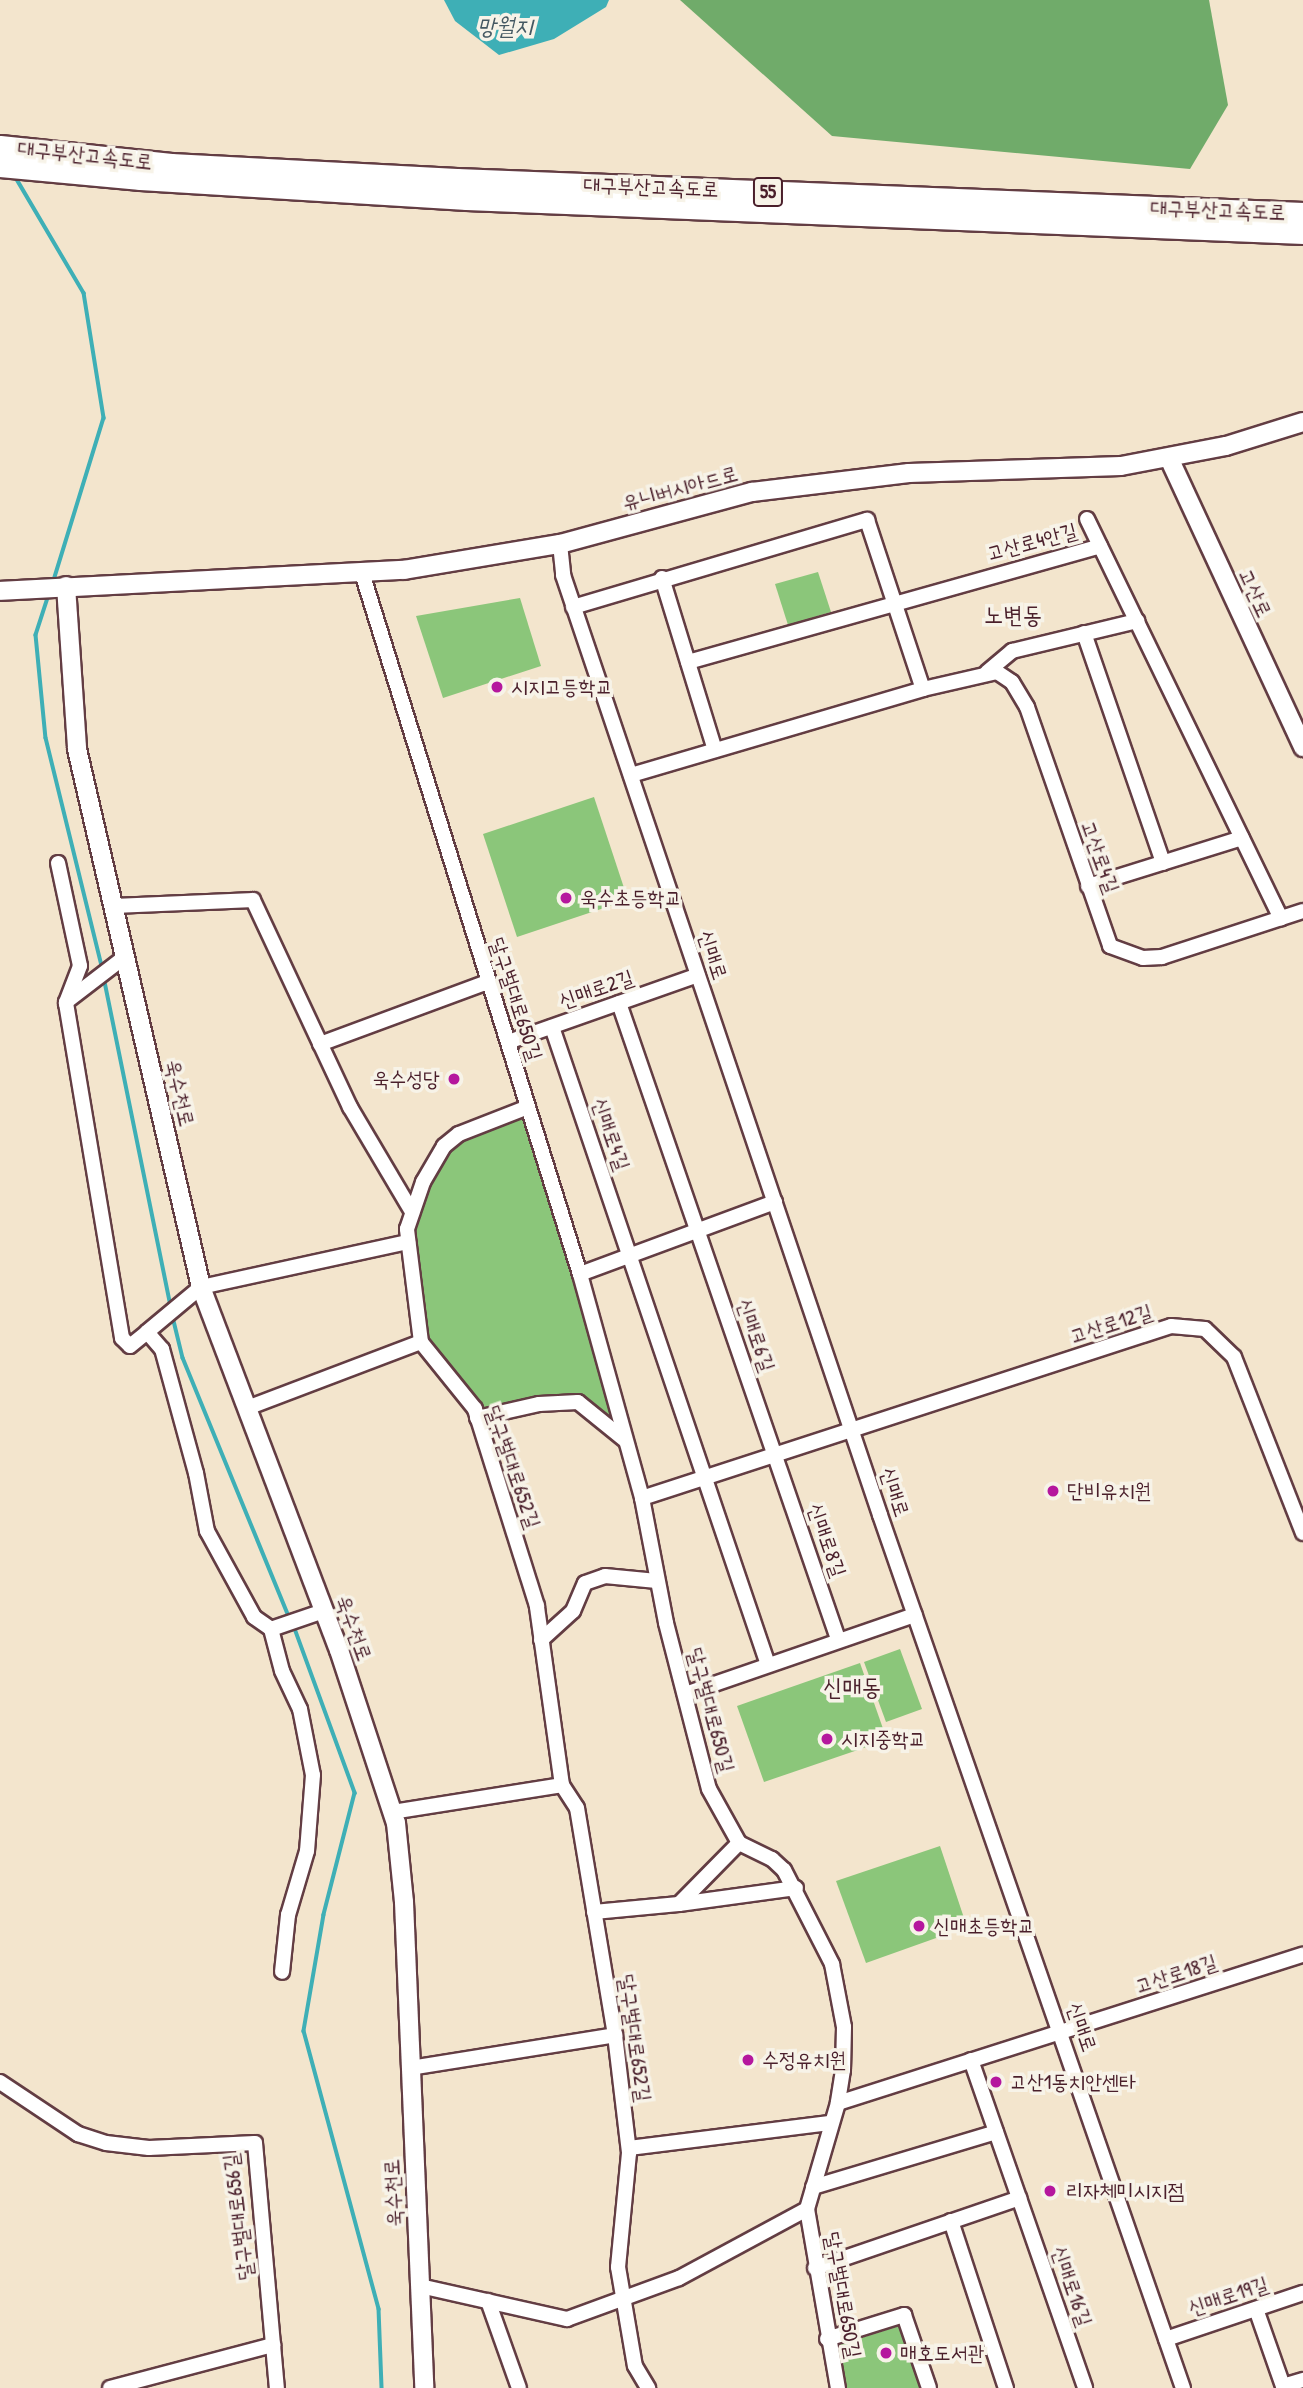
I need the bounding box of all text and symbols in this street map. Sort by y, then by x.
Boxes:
water label: 망월지 [477,12,533,40]
street label: 대구부산고속도로 [16,135,154,175]
street label: 대구부산고속도로 [583,172,719,202]
road number: 55 [752,176,784,208]
street label: 대구부산고속도로 [1150,195,1286,225]
street label: 유니버시아드로 [620,461,740,515]
street label: 고산로4안길 [984,518,1080,566]
street label: 고산로 [1233,565,1277,621]
district label: 노변동 [984,601,1042,629]
place label: 시지고등학교 [511,674,612,700]
marker: 시지고등학교 [489,679,505,695]
street label: 고산로4길 [1075,817,1125,897]
place label: 욱수초등학교 [580,885,681,911]
marker: 욱수초등학교 [558,890,574,906]
street label: 신매로 [693,927,733,983]
street label: 달구벌대로650길 [484,934,548,1064]
street label: 신매로2길 [555,964,637,1014]
street label: 욱수천로 [160,1057,200,1129]
place label: 욱수성당 [372,1066,440,1092]
marker: 욱수성당 [446,1071,462,1087]
street label: 신매로4길 [587,1094,635,1174]
street label: 신매로6길 [732,1295,780,1375]
street label: 고산로12길 [1067,1299,1155,1349]
street label: 달구벌대로652길 [480,1402,546,1532]
street label: 신매로 [875,1464,915,1520]
place label: 단비유치원 [1067,1478,1151,1504]
marker: 단비유치원 [1045,1483,1061,1499]
street label: 신매로8길 [803,1500,851,1580]
street label: 욱수천로 [331,1592,377,1664]
street label: 달구벌대로650길 [682,1645,740,1775]
district label: 신매동 [823,1673,881,1701]
place label: 시지중학교 [841,1726,925,1752]
marker: 시지중학교 [819,1731,835,1747]
place label: 신매초등학교 [933,1913,1034,1939]
marker: 신매초등학교 [911,1918,927,1934]
street label: 고산로18길 [1132,1949,1220,1999]
street label: 달구벌대로652길 [614,1973,656,2103]
street label: 신매로 [1062,1999,1102,2055]
place label: 수정유치원 [762,2047,846,2073]
marker: 수정유치원 [740,2052,756,2068]
place label: 고산1동치안센타 [1010,2069,1136,2095]
marker: 고산1동치안센타 [988,2074,1004,2090]
street label: 달구벌대로656길 [218,2152,258,2282]
street label: 욱수천로 [379,2159,407,2227]
place label: 리자체미시지점 [1066,2178,1184,2204]
marker: 리자체미시지점 [1040,2181,1060,2201]
street label: 달구벌대로650길 [819,2230,867,2360]
street label: 신매로16길 [1046,2242,1098,2330]
street label: 신매로19길 [1185,2271,1271,2321]
place label: 매호도서관 [900,2340,984,2366]
marker: 매호도서관 [878,2345,894,2361]

